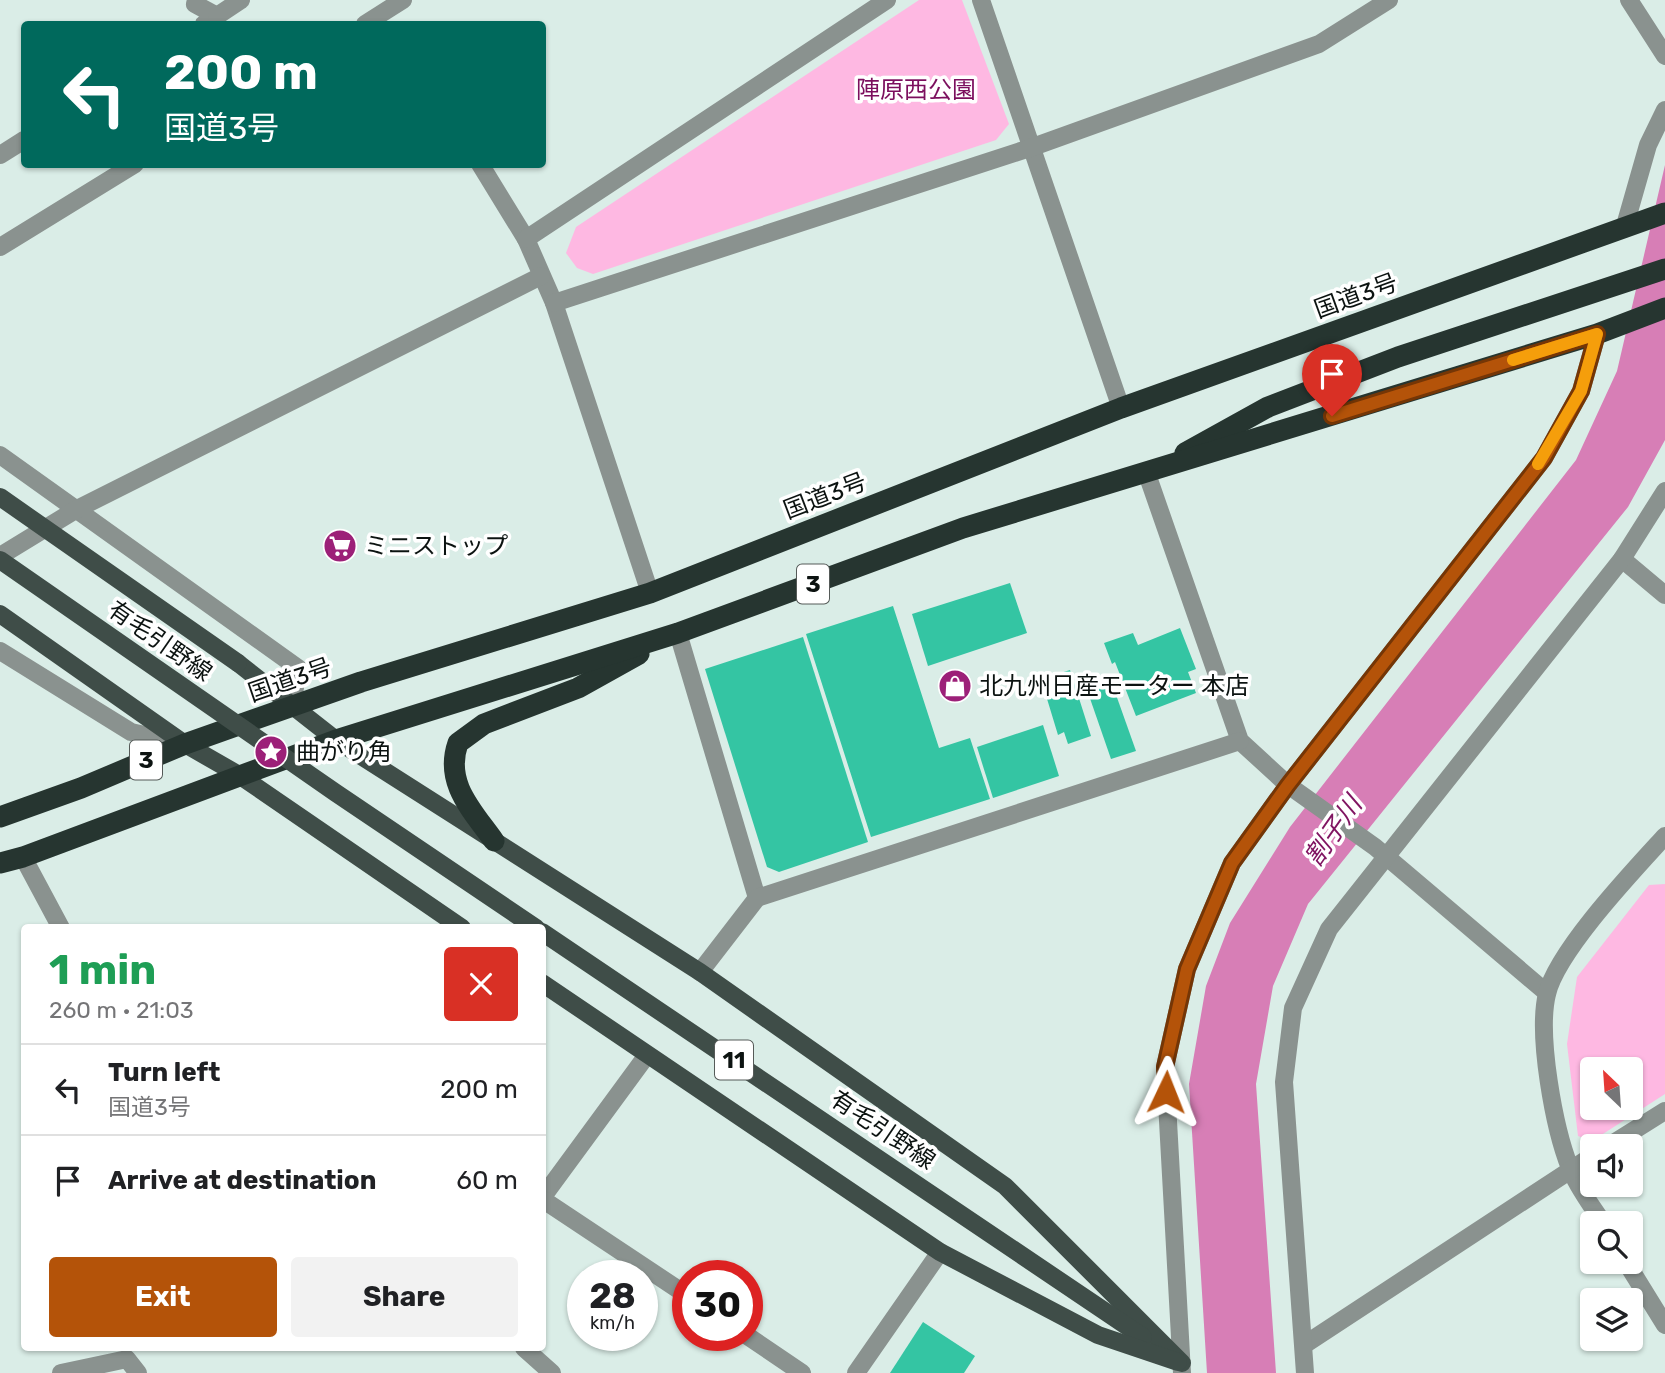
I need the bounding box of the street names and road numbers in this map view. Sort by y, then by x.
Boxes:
street label: 国道3号 [1311,268,1401,324]
street label: 国道3号 [780,467,870,525]
road number: 3 [797,564,829,604]
street label: 有毛引野線 [103,595,217,687]
street label: 国道3号 [245,653,335,707]
road number: 3 [130,740,162,780]
road number: 11 [715,1040,753,1079]
street label: 有毛引野線 [825,1085,941,1175]

